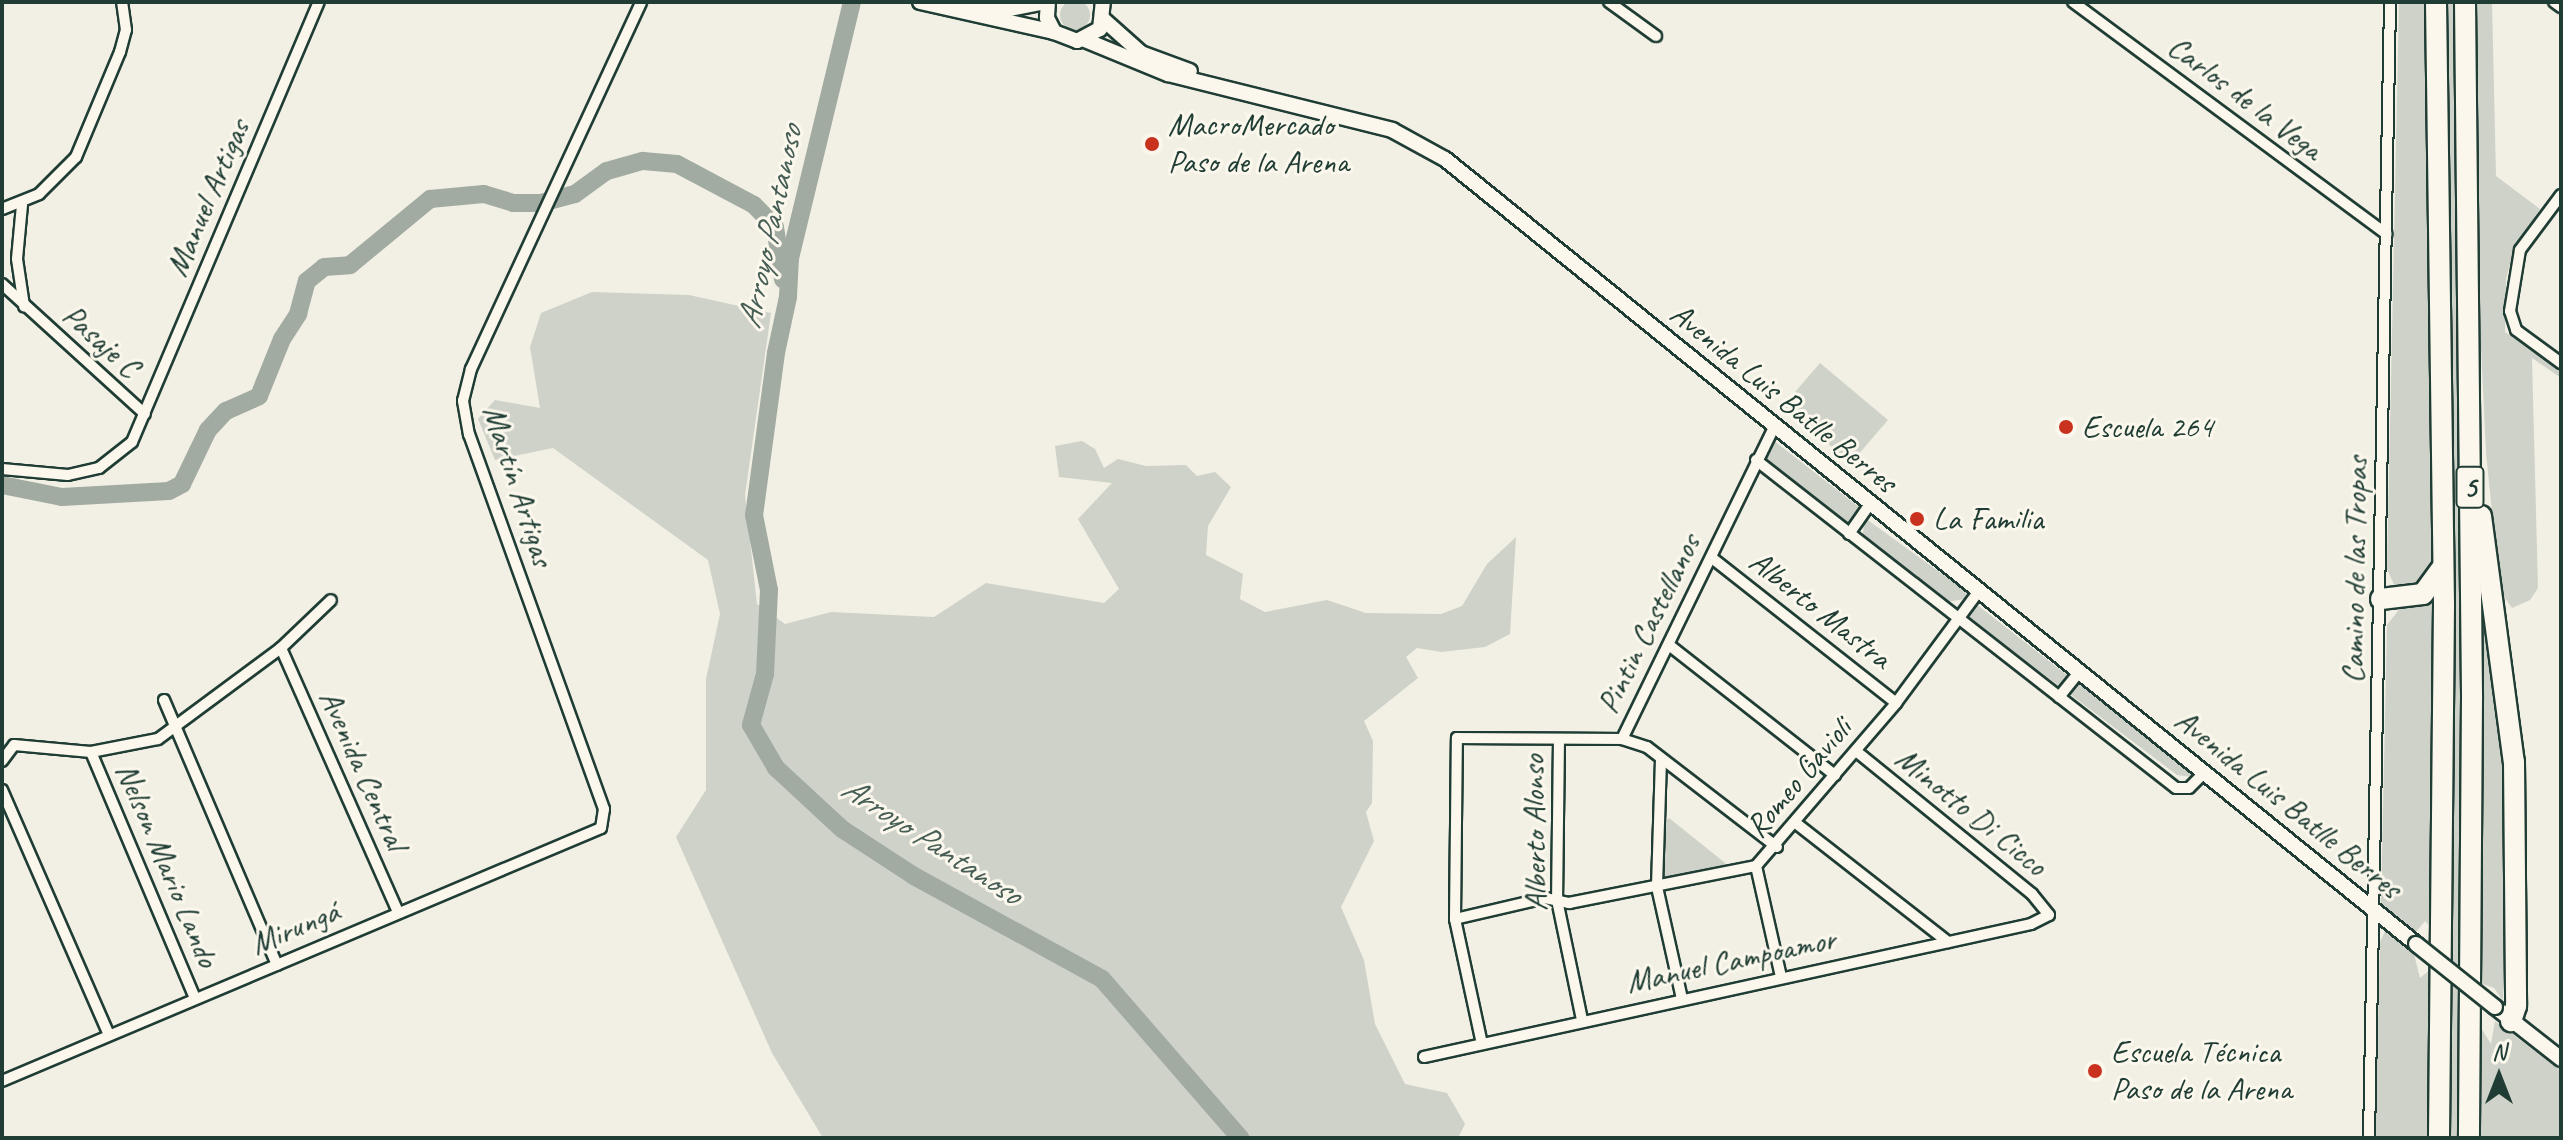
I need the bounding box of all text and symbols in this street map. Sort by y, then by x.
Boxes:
street label: Carlos de la Vega [2160,28,2330,168]
place label: MacroMercado Paso de la Arena [1168,107,1348,182]
street label: Manuel Artigas [158,114,258,282]
water label: Arroyo Pantanoso [728,122,810,332]
marker: MacroMercado Paso de la Arena [1143,135,1161,153]
street label: Avenida Luis Batlle Berres [1662,295,1904,501]
street label: Pasaje C [54,296,148,386]
street label: Martín Artigas [474,401,562,571]
place label: Escuela 264 [2082,408,2213,446]
marker: Escuela 264 [2057,418,2075,436]
street label: Camino de las Tropas [2334,457,2376,683]
road number: 5 [2454,461,2486,513]
place label: La Familia [1933,500,2045,538]
marker: La Familia [1908,510,1926,528]
street label: Pintin Castellanos [1589,528,1709,720]
street label: Alberto Mastra [1741,543,1899,677]
street label: Avenida Central [311,684,415,856]
street label: Avenida Luis Batlle Berres [2167,701,2409,907]
street label: Romeo Gavioli [1738,711,1860,845]
street label: Minotto Di Cicco [1888,740,2054,884]
street label: Alberto Alonso [1514,755,1556,911]
street label: Nelson Mario Lando [106,757,228,973]
water label: Arroyo Pantanoso [835,767,1029,913]
street label: Mirungá [245,892,345,964]
street label: Manuel Campoamor [1624,920,1838,1002]
place label: Escuela Técnica Paso de la Arena [2111,1034,2291,1109]
north arrow [2459,1036,2539,1116]
text: N [2492,1038,2506,1066]
marker: Escuela Técnica Paso de la Arena [2086,1062,2104,1080]

